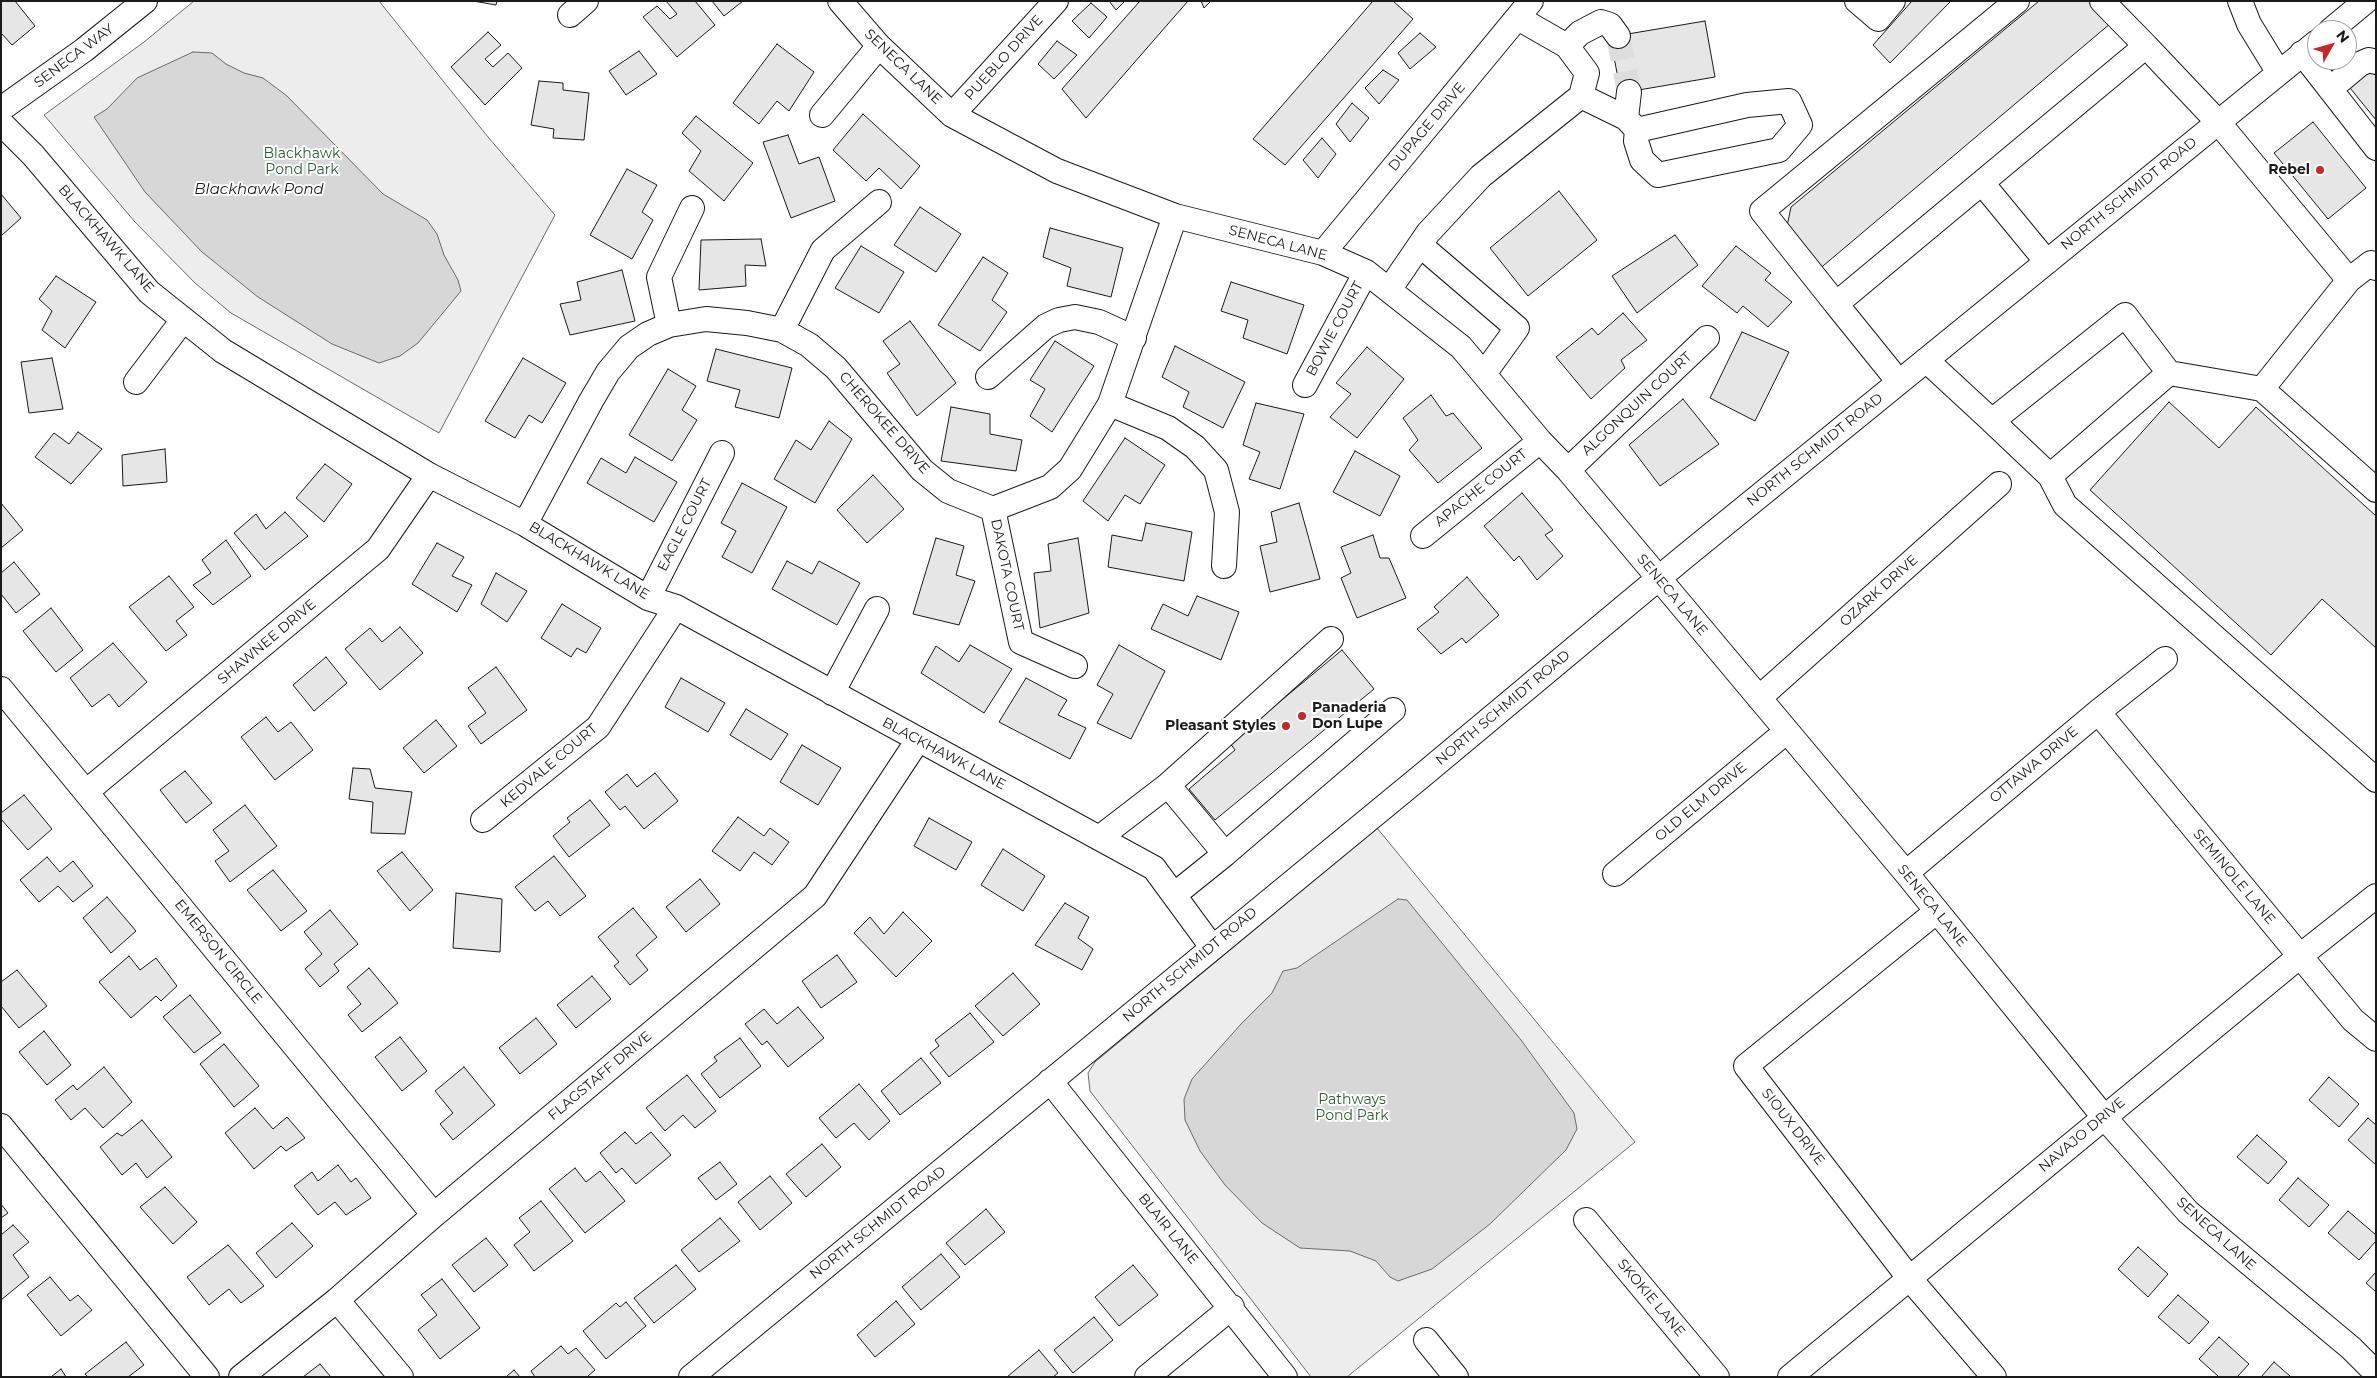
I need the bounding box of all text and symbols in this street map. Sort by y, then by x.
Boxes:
street label: PUEBLO DRIVE [961,12,1047,104]
north arrow [2307,20,2357,70]
street label: SENECA WAY [31,21,117,91]
street label: SENECA LANE [861,26,945,108]
text: N [2332,26,2354,46]
street label: DUPAGE DRIVE [1385,79,1469,175]
street label: NORTH SCHMIDT ROAD [2058,134,2200,254]
park label: Blackhawk Pond Park [264,146,340,178]
place label: Rebel [2268,162,2310,178]
marker: Rebel [2314,164,2326,176]
water label: Blackhawk Pond [194,181,324,199]
street label: BLACKHAWK LANE [55,182,157,296]
street label: SENECA LANE [1227,222,1329,264]
street label: BOWIE COURT [1303,279,1367,379]
street label: ALGONQUIN COURT [1578,349,1696,459]
street label: CHEROKEE DRIVE [835,369,933,477]
street label: NORTH SCHMIDT ROAD [1744,390,1886,510]
street label: APACHE COURT [1431,446,1531,530]
street label: EAGLE COURT [654,476,716,574]
street label: DAKOTA COURT [987,517,1027,633]
street label: BLACKHAWK LANE [526,518,652,604]
street label: SENECA LANE [1633,551,1711,639]
street label: OZARK DRIVE [1837,552,1921,630]
street label: SHAWNEE DRIVE [214,596,320,688]
street label: NORTH SCHMIDT ROAD [1432,647,1574,769]
place label: Panaderia Don Lupe [1312,700,1386,732]
marker: Panaderia Don Lupe [1296,710,1308,722]
street label: BLACKHAWK LANE [879,714,1009,794]
place label: Pleasant Styles [1165,718,1276,734]
marker: Pleasant Styles [1280,720,1292,732]
street label: KEDVALE COURT [497,721,601,811]
street label: OTTAWA DRIVE [1986,723,2082,807]
street label: OLD ELM DRIVE [1652,759,1750,845]
street label: SEMINOLE LANE [2189,826,2279,928]
street label: SENECA LANE [1894,861,1970,951]
street label: EMERSON CIRCLE [171,896,265,1008]
street label: NORTH SCHMIDT ROAD [1119,904,1261,1026]
street label: FLAGSTAFF DRIVE [545,1028,655,1124]
street label: SIOUX DRIVE [1758,1085,1828,1169]
park label: Pathways Pond Park [1315,1092,1389,1124]
street label: NAVAJO DRIVE [2035,1094,2129,1176]
street label: NORTH SCHMIDT ROAD [807,1163,949,1283]
street label: BLAIR LANE [1134,1190,1202,1268]
street label: SENECA LANE [2173,1194,2259,1274]
street label: SKOKIE LANE [1614,1256,1688,1340]

